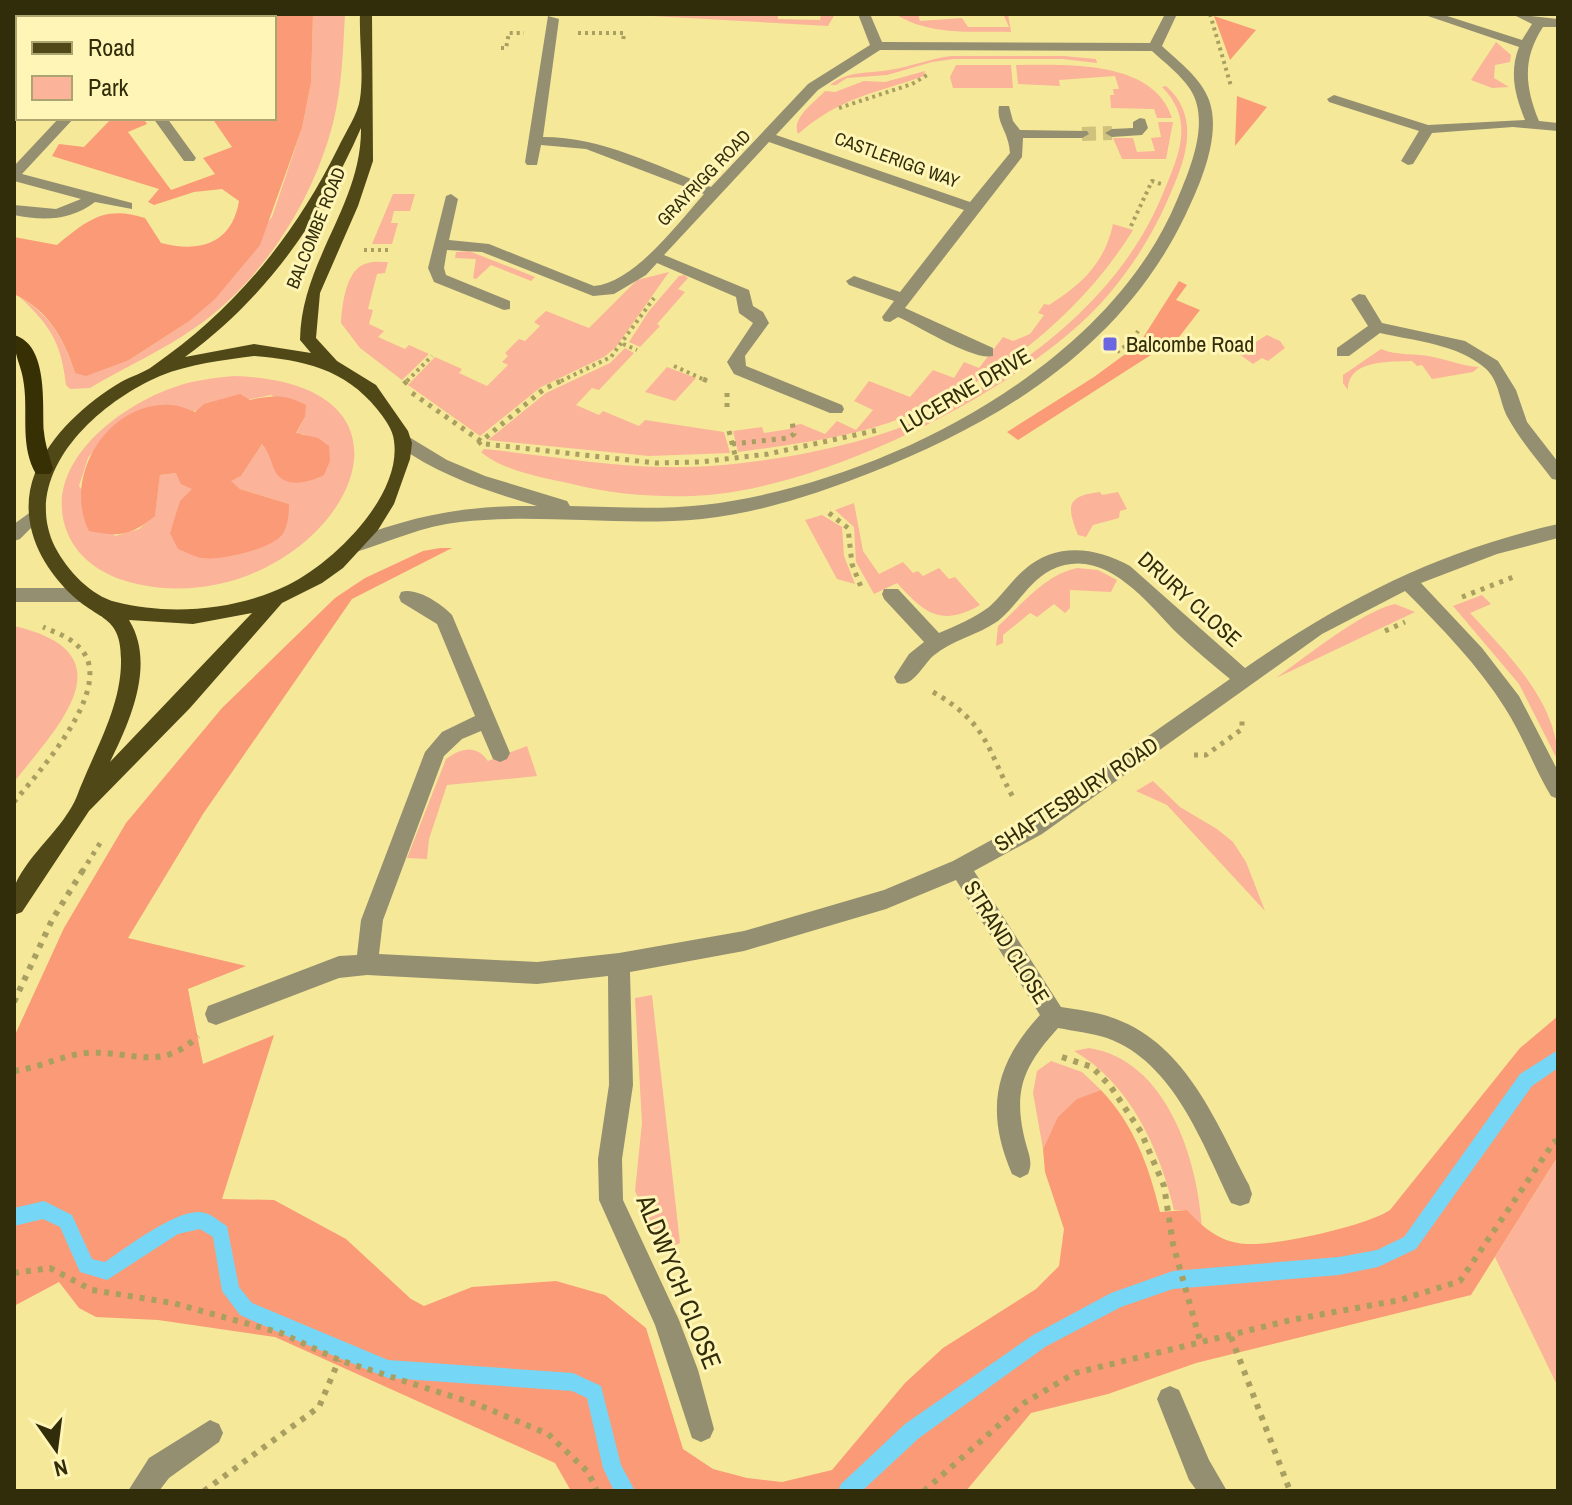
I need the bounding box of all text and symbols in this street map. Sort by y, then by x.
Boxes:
legend [16,16,276,120]
text: Road [88,31,135,63]
text: Park [88,71,129,103]
street label: GRAYRIGG ROAD [651,124,756,231]
street label: CASTLERIGG WAY [831,125,963,194]
street label: BALCOMBE ROAD [280,163,351,292]
place label: Balcombe Road [1126,329,1254,359]
marker: Balcombe Road [1101,335,1119,353]
street label: LUCERNE DRIVE [894,340,1036,440]
street label: DRURY CLOSE [1132,544,1248,654]
street label: SHAFTESBURY ROAD [988,730,1164,858]
street label: STRAND CLOSE [957,875,1057,1009]
street label: ALDWYCH CLOSE [628,1189,730,1374]
north arrow [16,1409,96,1489]
text: N [51,1452,71,1485]

